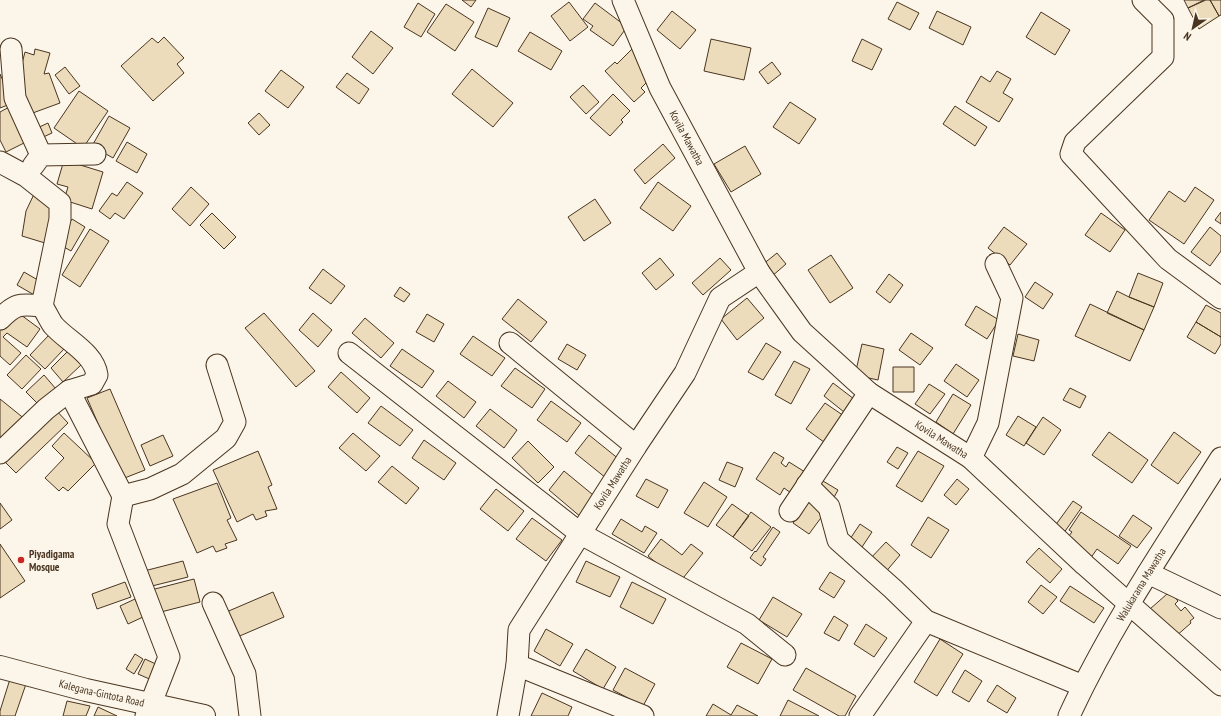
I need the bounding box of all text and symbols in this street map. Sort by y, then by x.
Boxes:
north arrow [1173,8,1213,48]
text: N [1181,29,1194,44]
street label: Kovila Mawatha [666,108,707,168]
street label: Kovila Mawatha [912,417,971,461]
street label: Kovila Mawatha [590,454,635,512]
street label: Walukarama Mawatha [1113,545,1169,624]
place label: Piyadigama Mosque [29,547,75,574]
marker: Piyadigama Mosque [16,555,26,565]
street label: Kalegana-Gintota Road [57,676,146,710]

